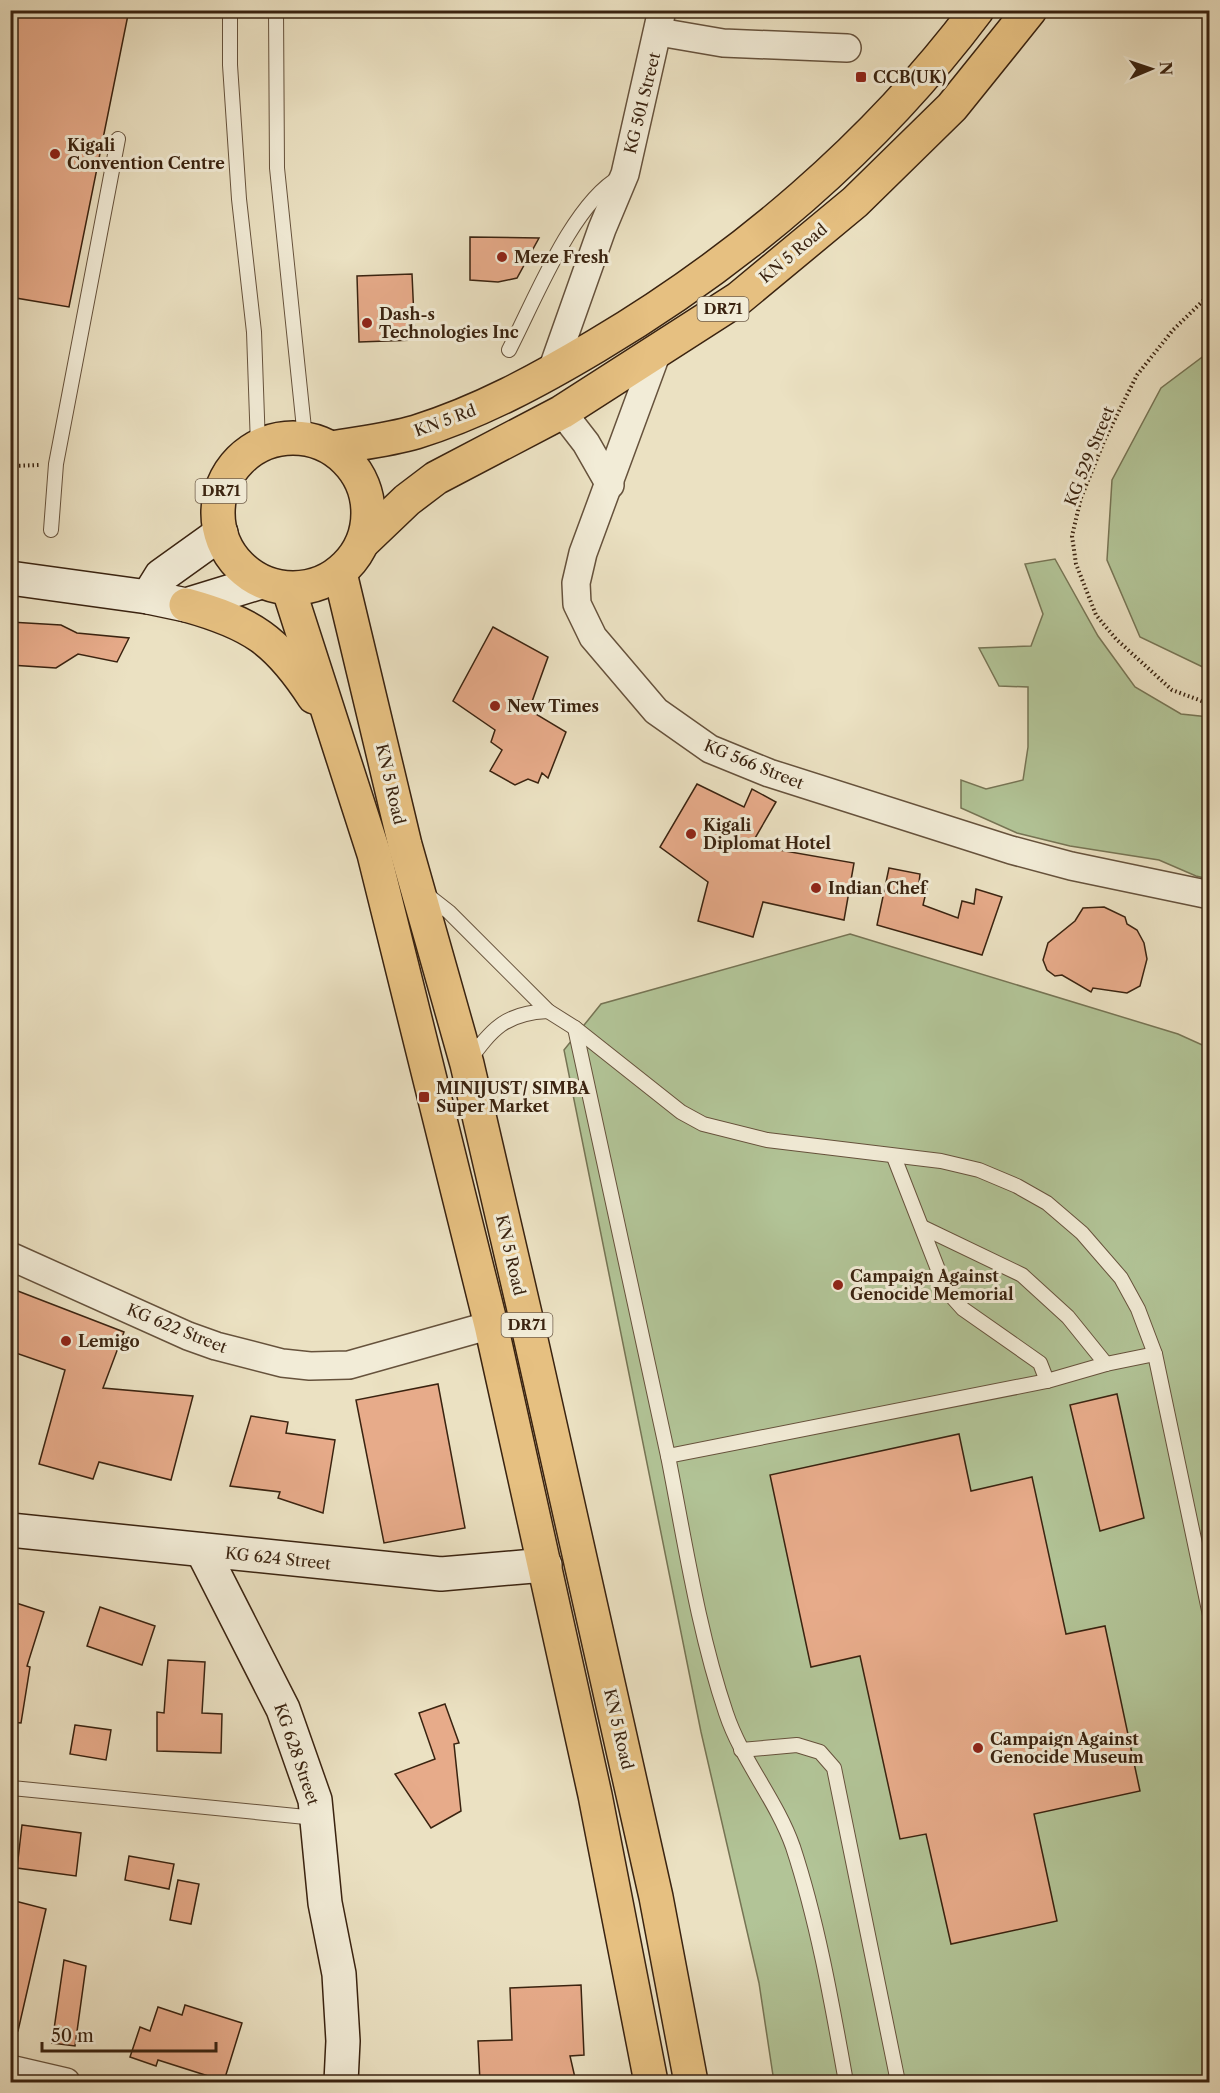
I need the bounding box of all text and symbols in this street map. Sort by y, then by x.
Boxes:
north arrow [1121,39,1181,99]
street label: KG 501 Street [620,50,664,156]
text: N [1156,61,1176,76]
place label: CCB(UK) [873,67,946,87]
marker: CCB(UK) [854,70,868,84]
place label: Kigali Convention Centre [67,135,225,173]
marker: Kigali Convention Centre [48,147,62,161]
street label: KN 5 Road [755,219,831,287]
place label: Meze Fresh [514,247,609,267]
marker: Meze Fresh [495,250,509,264]
road number: DR71 [698,297,748,321]
place label: Dash-s Technologies Inc [379,304,519,342]
marker: Dash-s Technologies Inc [360,316,374,330]
street label: KN 5 Rd [411,400,479,440]
street label: KG 529 Street [1060,403,1118,509]
road number: DR71 [196,479,246,503]
place label: New Times [507,696,599,716]
marker: New Times [488,699,502,713]
street label: KG 566 Street [701,735,807,793]
street label: KN 5 Road [372,742,410,827]
place label: Kigali Diplomat Hotel [703,815,831,853]
marker: Kigali Diplomat Hotel [684,827,698,841]
place label: Indian Chef [828,878,929,898]
marker: Indian Chef [809,881,823,895]
place label: MINIJUST/ SIMBA Super Market [436,1078,591,1116]
marker: MINIJUST/ SIMBA Super Market [417,1090,431,1104]
street label: KN 5 Road [492,1213,530,1298]
place label: Campaign Against Genocide Memorial [850,1266,1014,1304]
marker: Campaign Against Genocide Memorial [831,1278,845,1292]
street label: KG 622 Street [124,1299,230,1357]
road number: DR71 [502,1313,552,1337]
place label: Lemigo [78,1331,140,1351]
marker: Lemigo [59,1334,73,1348]
street label: KG 624 Street [224,1543,332,1574]
street label: KN 5 Road [600,1687,638,1772]
street label: KG 628 Street [270,1700,324,1808]
place label: Campaign Against Genocide Museum [990,1729,1144,1767]
marker: Campaign Against Genocide Museum [971,1741,985,1755]
scale bar [42,2015,216,2053]
text: 50 m [51,2025,94,2047]

